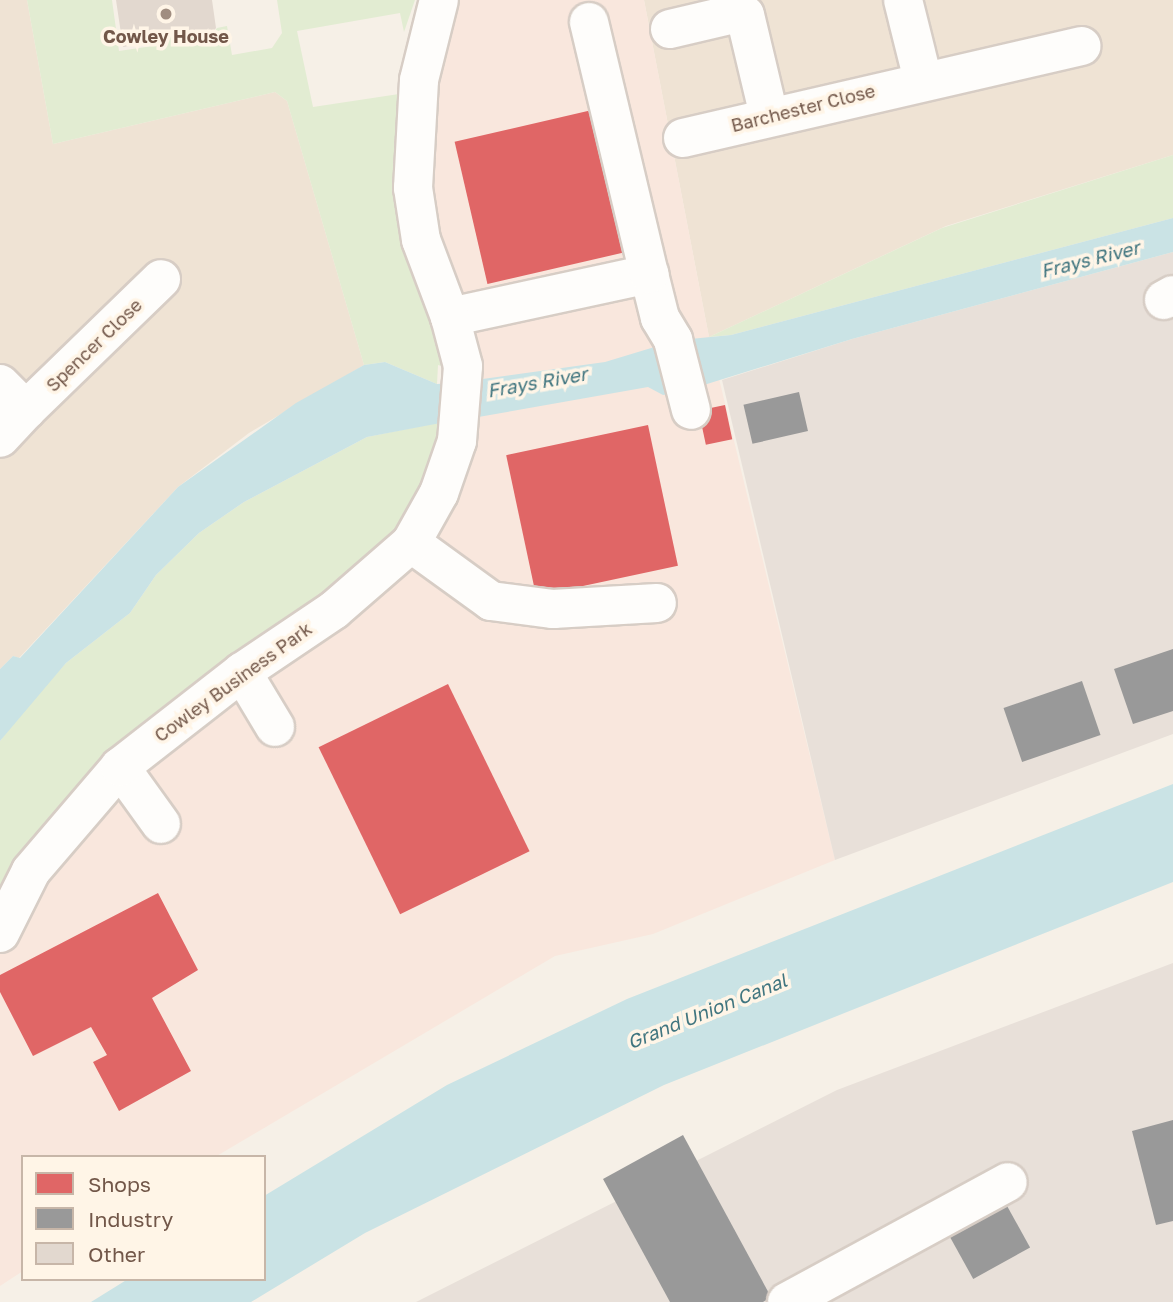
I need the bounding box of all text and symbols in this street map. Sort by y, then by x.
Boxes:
marker: Cowley House [158,6,174,22]
place label: Cowley House [103,25,229,47]
street label: Barchester Close [729,80,877,136]
water label: Frays River [1038,236,1142,282]
street label: Spencer Close [42,294,146,396]
water label: Frays River [485,362,589,402]
street label: Cowley Business Park [150,618,316,746]
water label: Grand Union Canal [624,969,790,1053]
legend [21,1155,266,1281]
text: Shops [88,1171,151,1197]
text: Industry [88,1206,173,1232]
text: Other [88,1241,145,1267]

